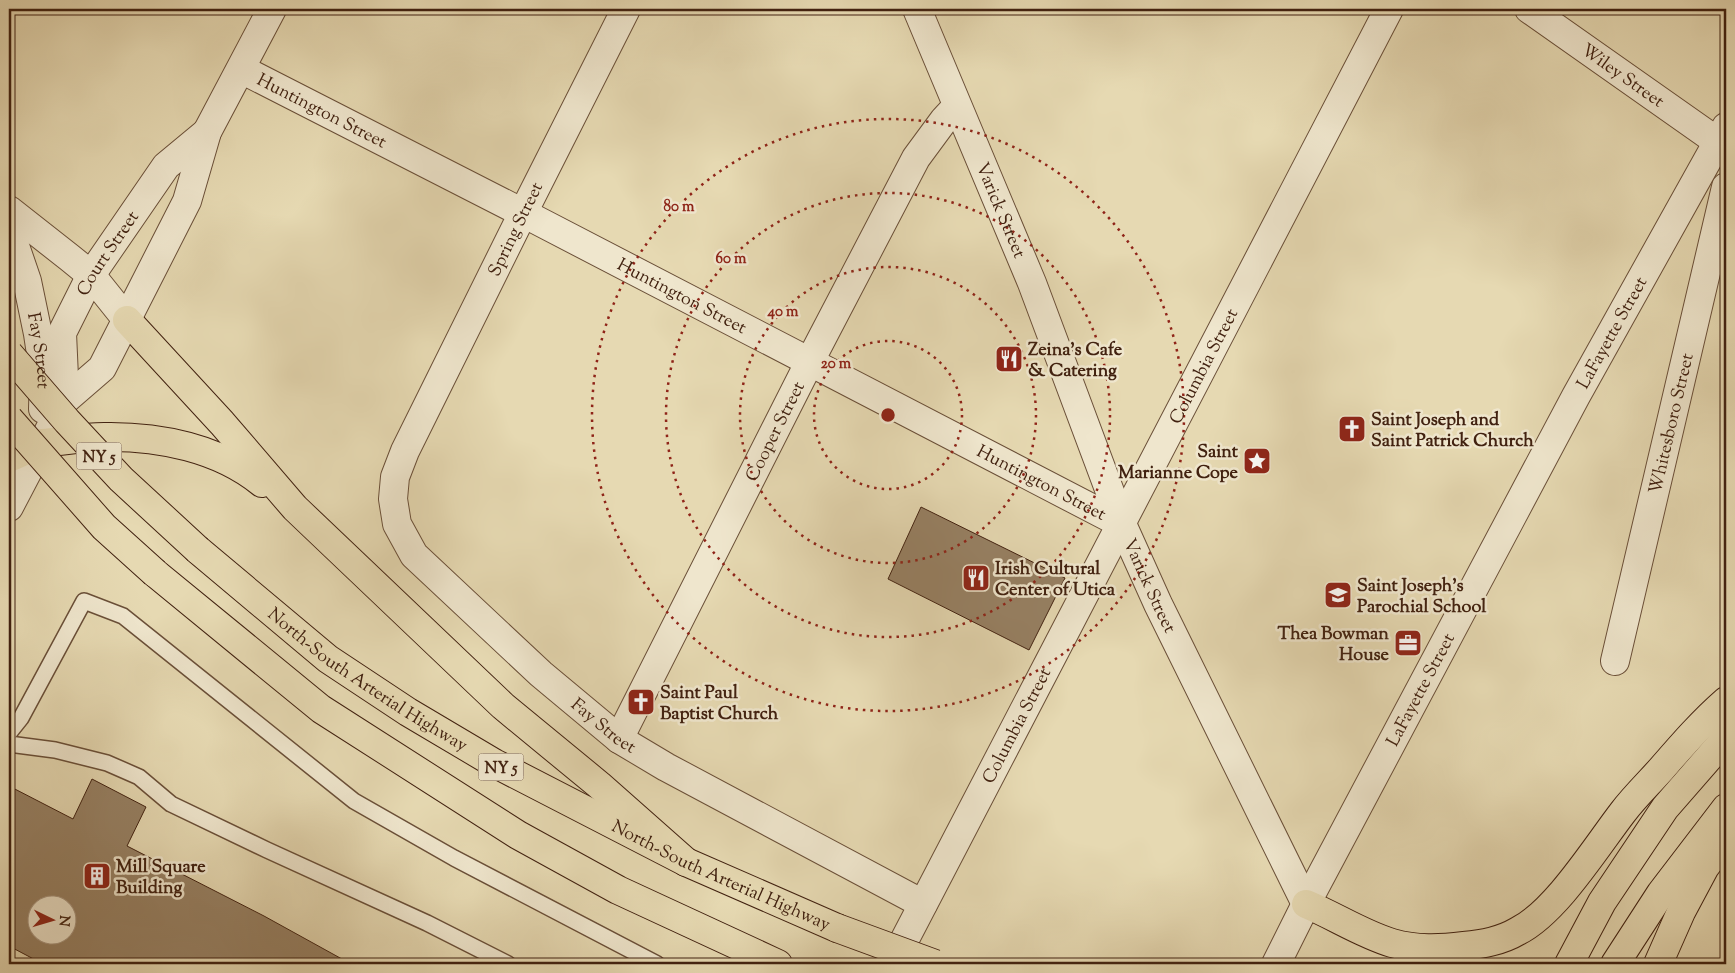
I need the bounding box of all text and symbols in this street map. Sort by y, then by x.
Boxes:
street label: Wiley Street [1575,38,1669,115]
street label: Huntington Street [252,68,391,156]
street label: Varick Street [968,159,1031,263]
street label: Spring Street [483,178,551,281]
text: 80 m [663,197,695,218]
street label: Court Street [71,206,146,301]
text: 60 m [716,249,747,270]
street label: Huntington Street [612,253,751,342]
street label: LaFayette Street [1571,273,1655,394]
text: 40 m [767,302,799,323]
street label: Columbia Street [1164,305,1246,430]
street label: Fay Street [19,310,55,389]
place label: Zeina's Cafe & Catering [1028,338,1123,385]
restaurant icon: Zeina's Cafe & Catering [994,344,1024,374]
street label: Whitesboro Street [1644,351,1702,497]
text: 20 m [821,354,852,375]
street label: Cooper Street [740,377,813,487]
centre of rings [879,406,897,424]
place label: Saint Joseph and Saint Patrick Church [1371,408,1534,455]
church icon: Saint Joseph and Saint Patrick Church [1337,414,1367,444]
street label: Huntington Street [971,440,1110,528]
place label: Saint Marianne Cope [1118,440,1239,487]
road number: NY 5 [76,442,122,470]
place icon: Saint Marianne Cope [1242,446,1272,476]
street label: Varick Street [1115,535,1181,638]
place label: Irish Cultural Center of Utica [995,557,1116,604]
restaurant icon: Irish Cultural Center of Utica [961,563,991,593]
place label: Saint Joseph's Parochial School [1357,574,1487,621]
school or university icon: Saint Joseph's Parochial School [1323,580,1353,610]
street label: North-South Arterial Highway [261,602,472,759]
place label: Thea Bowman House [1277,622,1390,669]
office icon: Thea Bowman House [1393,628,1423,658]
street label: LaFayette Street [1381,629,1463,752]
street label: Columbia Street [977,664,1059,789]
place label: Saint Paul Baptist Church [660,681,779,728]
church icon: Saint Paul Baptist Church [626,687,656,717]
street label: Fay Street [564,693,640,761]
road number: NY 5 [478,754,524,780]
street label: North-South Arterial Highway [606,815,834,938]
place label: Mill Square Building [116,855,206,902]
building icon: Mill Square Building [82,861,112,891]
north arrow [28,896,78,946]
text: N [53,915,73,927]

